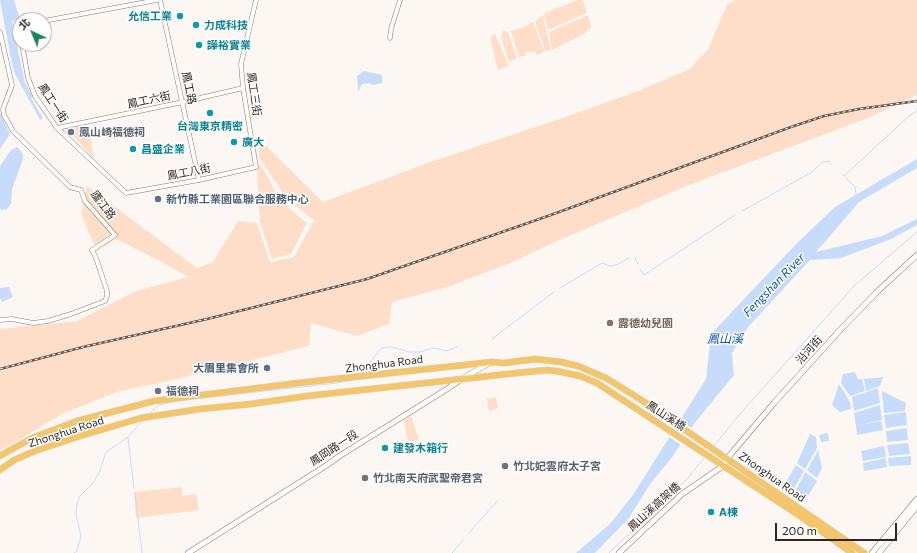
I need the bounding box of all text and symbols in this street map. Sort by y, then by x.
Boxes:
place label: 允信工業 [128,9,172,23]
marker: 允信工業 [175,11,185,21]
north arrow [12,12,52,52]
text: 北 [16,15,32,32]
place label: 力成科技 [204,18,248,32]
marker: 力成科技 [191,20,201,30]
place label: 譁裕實業 [207,38,251,52]
marker: 譁裕實業 [194,40,204,50]
street label: 鳳工路 [179,70,199,106]
street label: 鳳工三街 [244,71,264,117]
street label: 鳳工一街 [35,81,71,125]
street label: 鳳工六街 [126,89,172,111]
marker: 台灣東京精密 [205,108,215,118]
place label: 台灣東京精密 [177,119,243,133]
place label: 鳳山崎福德祠 [79,125,145,139]
marker: 鳳山崎福德祠 [66,127,76,137]
place label: 廣大 [242,135,264,149]
marker: 廣大 [229,137,239,147]
place label: 昌盛企業 [141,142,185,156]
marker: 昌盛企業 [128,144,138,154]
street label: 鳳工八街 [166,161,212,183]
street label: 廬江路 [88,188,118,222]
place label: 新竹縣工業園區聯合服務中心 [166,192,309,206]
marker: 新竹縣工業園區聯合服務中心 [153,194,163,204]
water label: Fengshan River [740,250,808,320]
place label: 露德幼兒園 [618,316,673,330]
marker: 露德幼兒園 [605,318,615,328]
water label: 鳳山溪 [707,332,743,346]
street label: 沿河街 [793,333,825,367]
street label: Zhonghua Road [344,353,424,375]
place label: 大眉里集會所 [193,361,259,375]
marker: 大眉里集會所 [262,363,272,373]
place label: 福德祠 [166,384,199,398]
marker: 福德祠 [153,386,163,396]
street label: 鳳山溪橋 [644,398,688,434]
street label: Zhonghua Road [27,414,105,450]
street label: 鳳岡路一段 [307,427,361,469]
place label: 建發木箱行 [393,441,448,455]
marker: 建發木箱行 [380,443,390,453]
street label: Zhonghua Road [736,449,808,505]
place label: 竹北妃雲府太子宮 [513,459,601,473]
marker: 竹北妃雲府太子宮 [500,461,510,471]
place label: 竹北南天府武聖帝君宮 [373,471,483,485]
marker: 竹北南天府武聖帝君宮 [360,473,370,483]
street label: 鳳山溪高架橋 [625,480,683,534]
place label: A棟 [719,505,738,519]
marker: A棟 [706,507,716,517]
scale bar [777,515,899,541]
text: 200 m [782,523,817,537]

